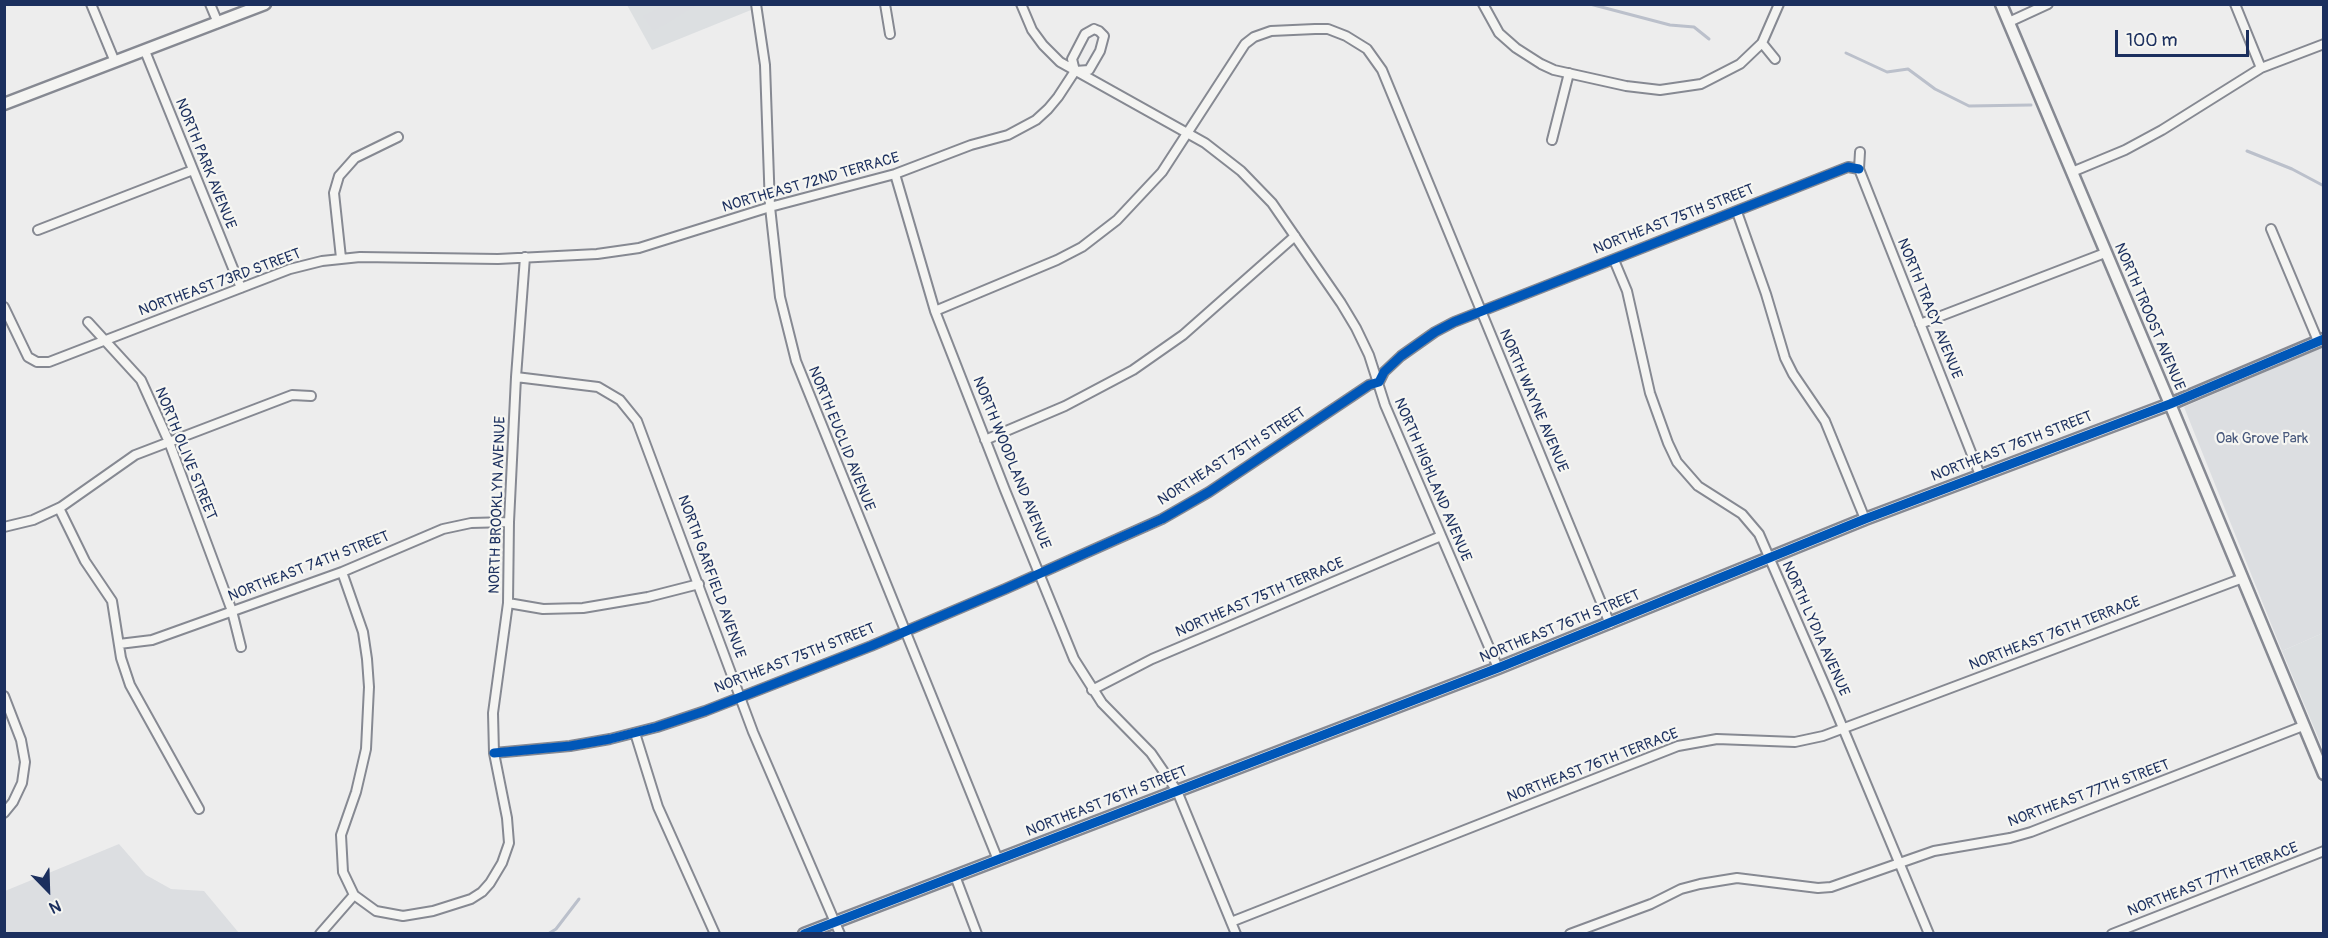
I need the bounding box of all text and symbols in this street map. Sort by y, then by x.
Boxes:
scale bar [2118,18,2252,56]
text: 100 m [2126,29,2178,52]
street label: NORTH PARK AVENUE [171,96,239,232]
street label: NORTHEAST 72ND TERRACE [720,149,902,217]
street label: NORTHEAST 75TH STREET [1591,181,1757,259]
street label: NORTH TRACY AVENUE [1893,236,1965,382]
street label: NORTH TROOST AVENUE [2110,241,2188,393]
street label: NORTHEAST 73RD STREET [136,245,304,321]
street label: NORTH WAYNE AVENUE [1495,327,1571,475]
street label: NORTH EUCLID AVENUE [804,364,878,514]
street label: NORTH WOODLAND AVENUE [968,374,1054,552]
street label: NORTH OLIVE STREET [150,385,220,523]
street label: NORTH HIGHLAND AVENUE [1389,395,1475,565]
street label: NORTHEAST 75TH STREET [1155,404,1309,510]
street label: NORTHEAST 76TH STREET [1929,408,2095,486]
street label: NORTH BROOKLYN AVENUE [486,416,510,594]
park label: Oak Grove Park [2216,430,2308,448]
street label: NORTH GARFIELD AVENUE [673,493,749,661]
street label: NORTHEAST 74TH STREET [226,528,392,606]
street label: NORTHEAST 75TH TERRACE [1173,554,1347,642]
street label: NORTH LYDIA AVENUE [1777,559,1853,699]
street label: NORTHEAST 76TH STREET [1477,587,1643,667]
street label: NORTHEAST 76TH TERRACE [1967,593,2143,675]
street label: NORTHEAST 75TH STREET [712,620,878,698]
street label: NORTHEAST 76TH TERRACE [1505,725,1681,807]
street label: NORTHEAST 77TH STREET [2006,756,2172,832]
street label: NORTHEAST 76TH STREET [1024,763,1190,841]
street label: NORTHEAST 77TH TERRACE [2125,839,2301,921]
north arrow [18,860,78,920]
text: N [46,895,64,918]

